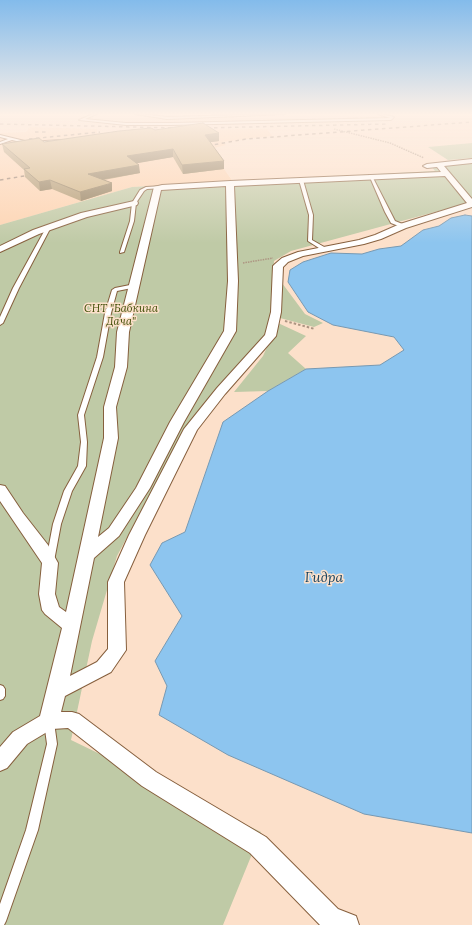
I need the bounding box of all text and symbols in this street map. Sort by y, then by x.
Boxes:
park label: СНТ "Бабкина Дача" [84,302,158,328]
water label: Гидра [305,570,343,586]

